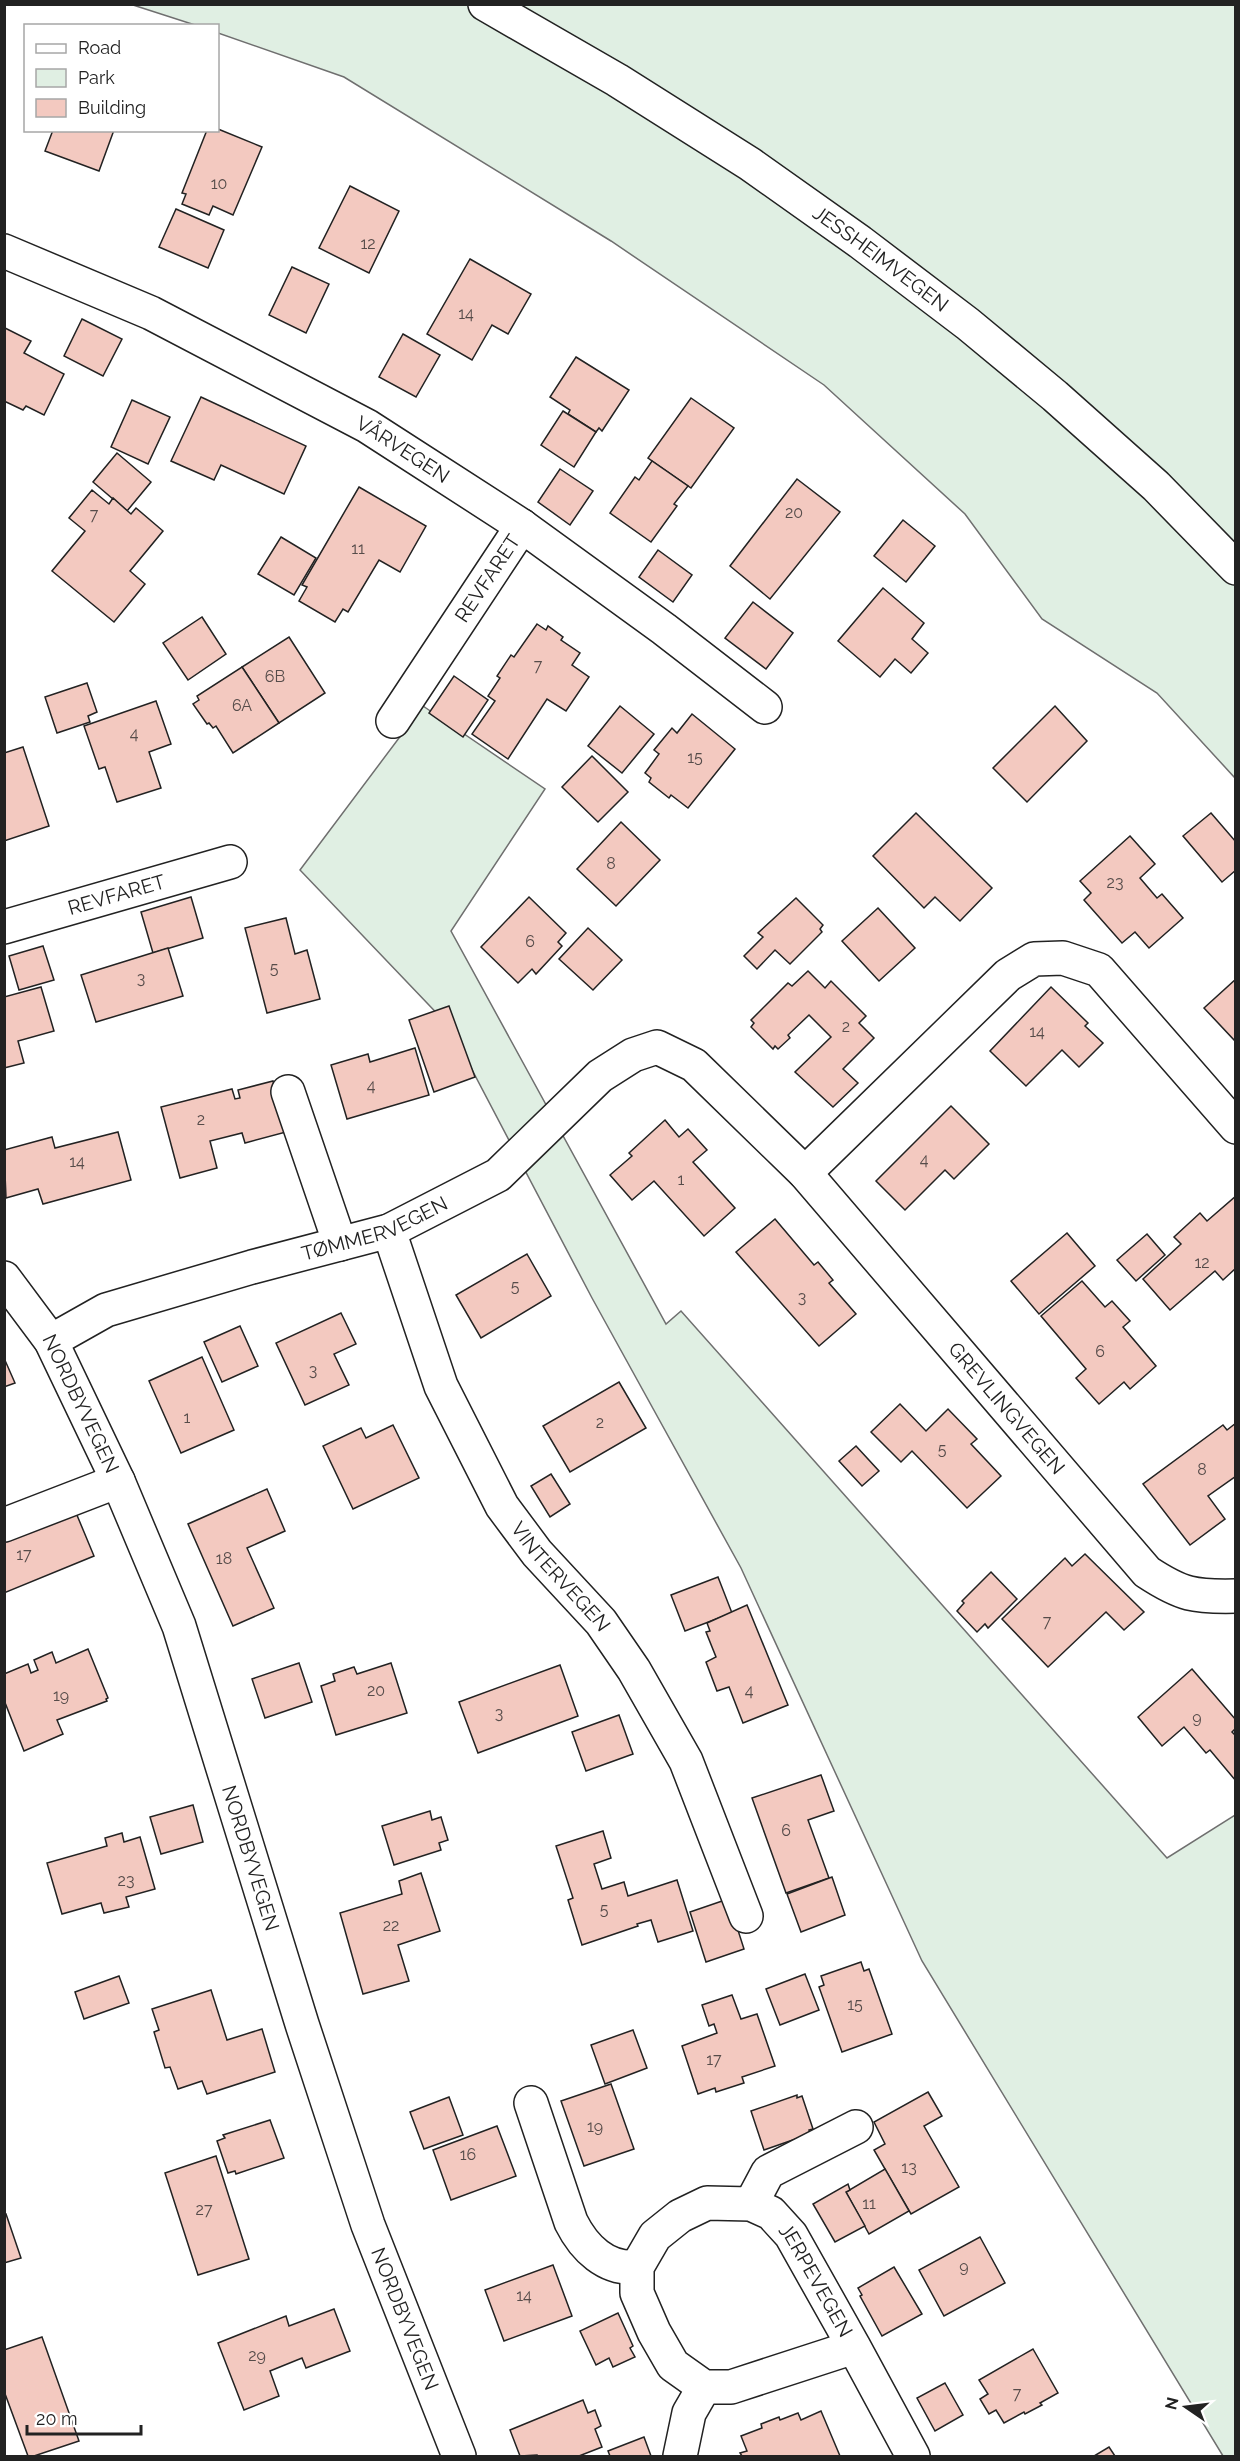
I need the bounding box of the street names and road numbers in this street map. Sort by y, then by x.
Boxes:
street label: JESSHEIMVEGEN [808,200,953,317]
street label: VÅRVEGEN [352,411,454,488]
street label: REVFARET [450,530,525,627]
street label: REVFARET [65,869,168,920]
street label: TØMMERVEGEN [299,1191,452,1265]
street label: NORDBYVEGEN [38,1330,124,1477]
street label: GREVLINGVEGEN [943,1337,1070,1479]
street label: VINTERVEGEN [506,1517,616,1636]
street label: NORDBYVEGEN [217,1782,284,1934]
street label: JERPEVEGEN [774,2218,858,2341]
street label: NORDBYVEGEN [366,2244,444,2393]

